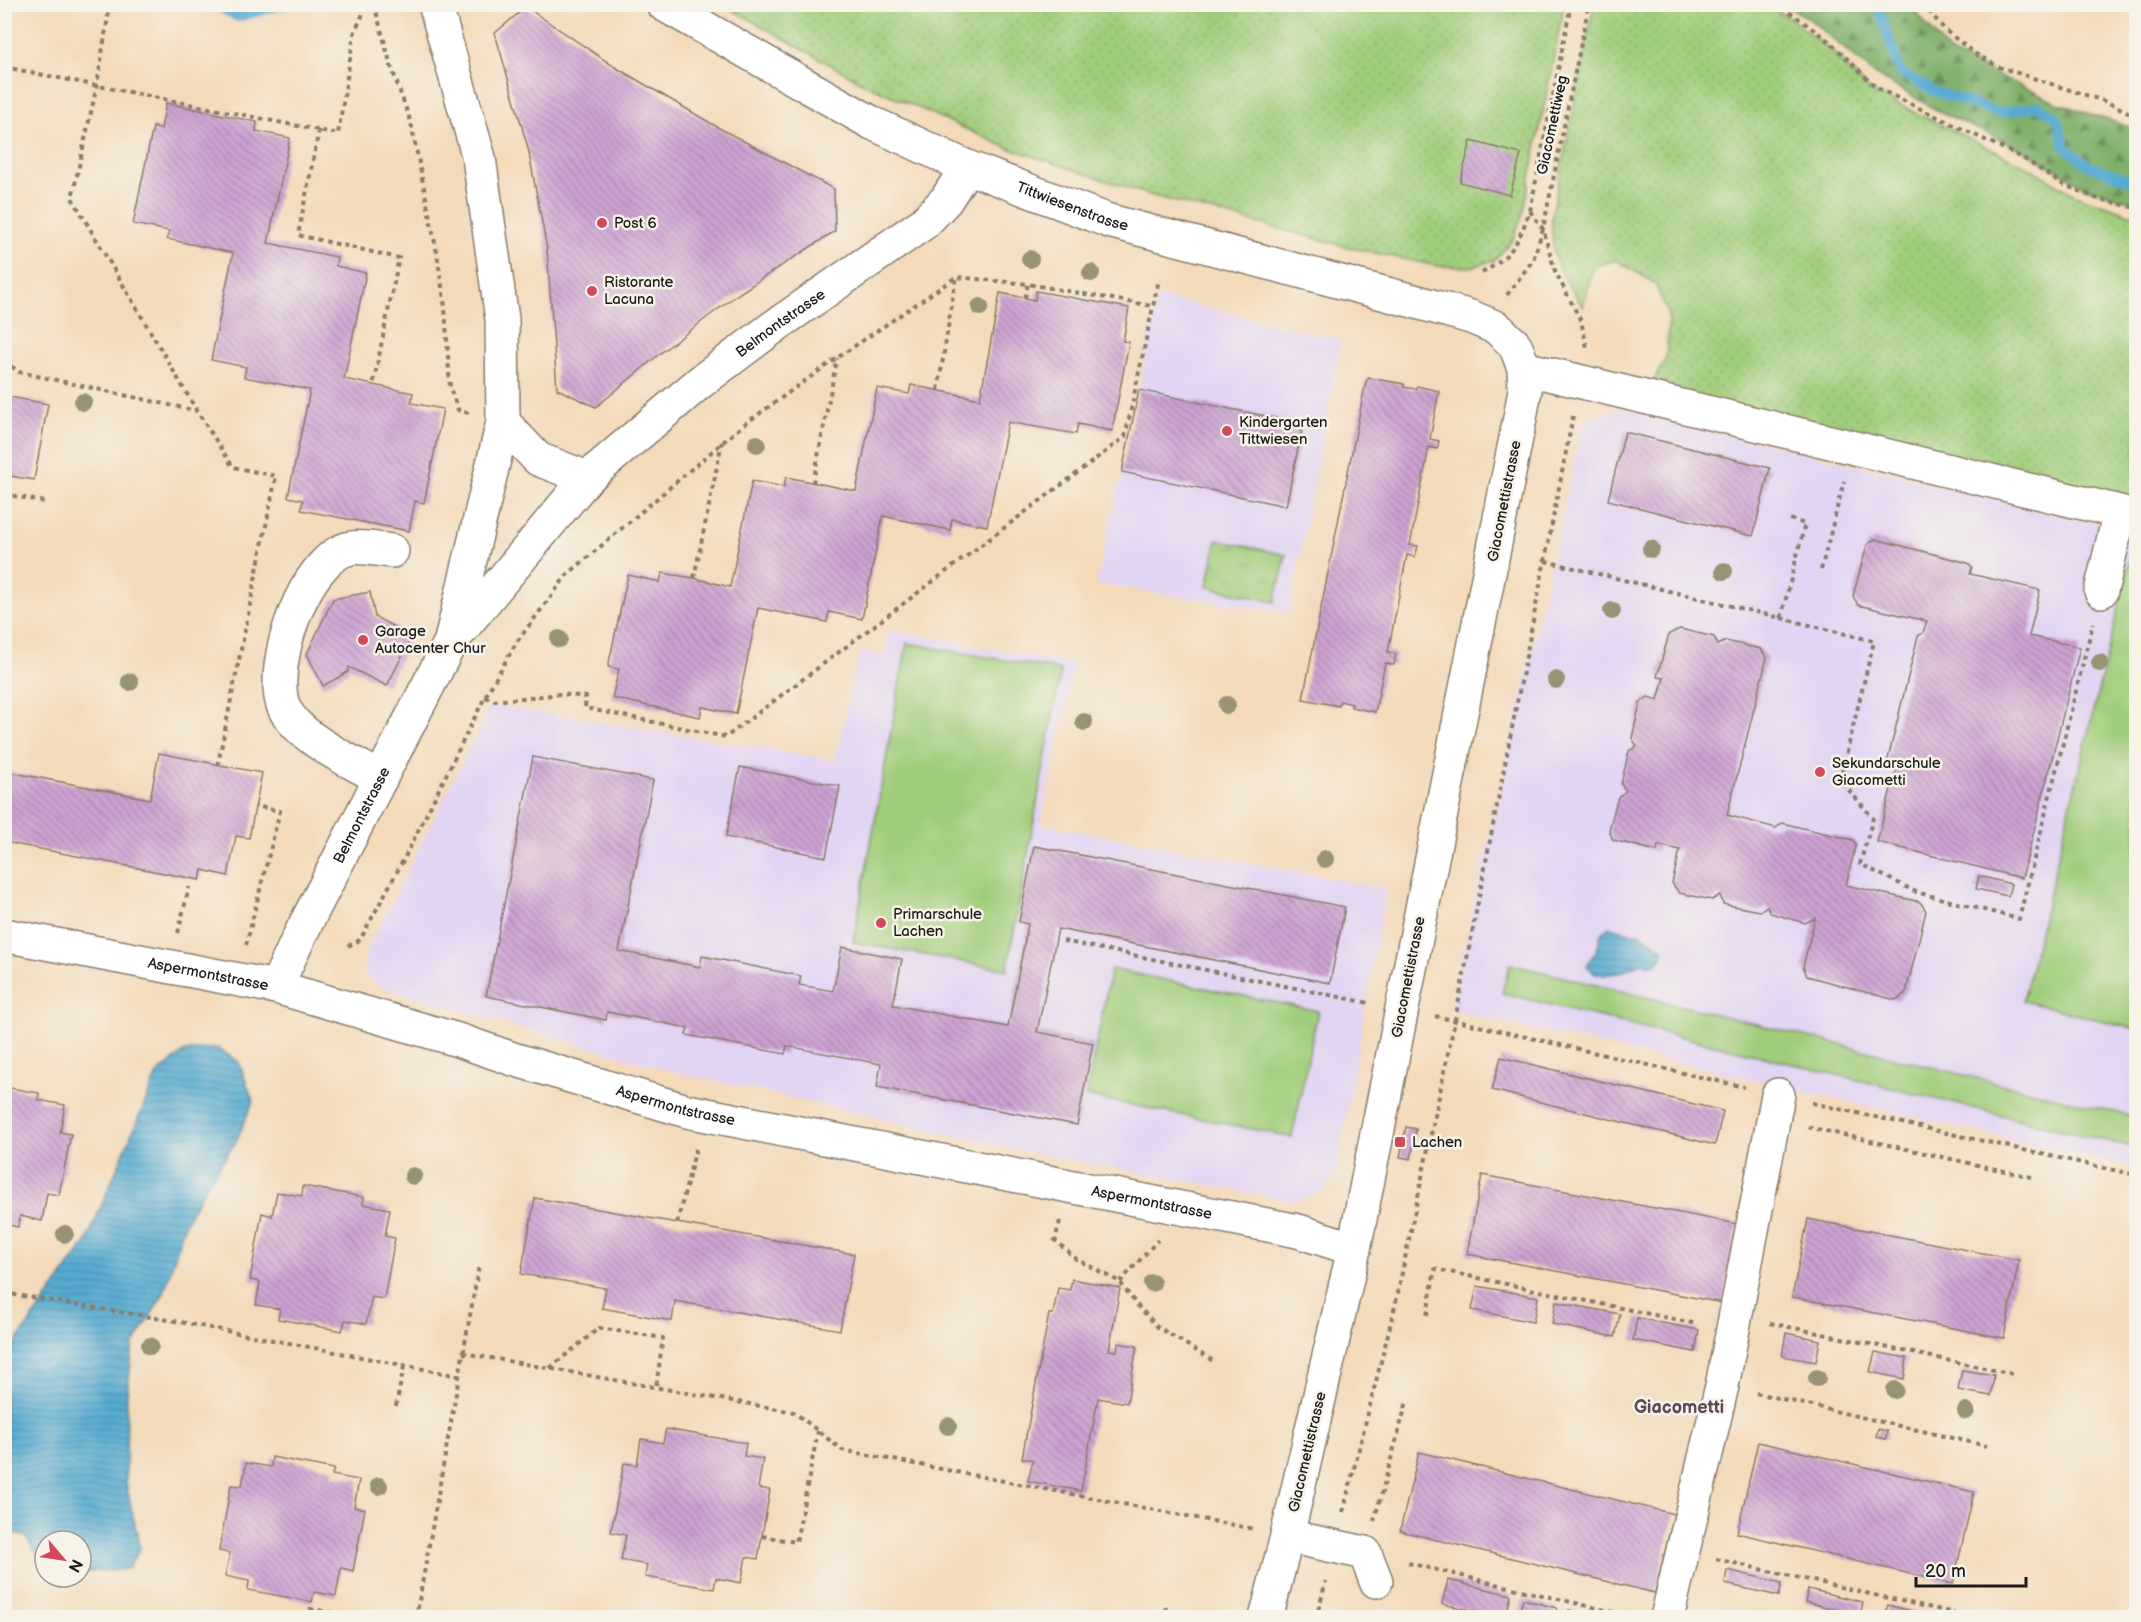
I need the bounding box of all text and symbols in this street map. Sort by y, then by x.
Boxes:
street label: Giacomettiweg [1533,74,1572,177]
street label: Tittwiesenstrasse [1014,178,1131,236]
place label: Post 6 [614,214,657,233]
marker: Post 6 [595,216,609,230]
place label: Ristorante Lacuna [604,273,673,309]
marker: Ristorante Lacuna [585,284,599,298]
street label: Belmontstrasse [732,285,829,362]
place label: Kindergarten Tittwiesen [1239,413,1328,449]
marker: Kindergarten Tittwiesen [1220,424,1234,438]
street label: Giacomettistrasse [1483,439,1526,563]
place label: Garage Autocenter Chur [375,622,486,658]
marker: Garage Autocenter Chur [356,633,370,647]
place label: Sekundarschule Giacometti [1832,754,1941,790]
street label: Belmontstrasse [329,764,395,867]
marker: Sekundarschule Giacometti [1813,765,1827,779]
place label: Primarschule Lachen [893,905,982,941]
street label: Giacomettistrasse [1387,915,1430,1039]
marker: Primarschule Lachen [874,916,888,930]
street label: Aspermontstrasse [146,954,270,995]
street label: Aspermontstrasse [614,1081,737,1130]
place label: Lachen [1412,1133,1462,1152]
marker: Lachen [1393,1135,1407,1149]
street label: Aspermontstrasse [1090,1182,1214,1224]
street label: Giacomettistrasse [1284,1390,1331,1514]
district label: Giacometti [1634,1397,1724,1418]
north arrow [33,1529,93,1589]
scale bar [1916,1550,2026,1588]
text: N [64,1556,86,1575]
text: 20 m [1925,1561,1966,1582]

